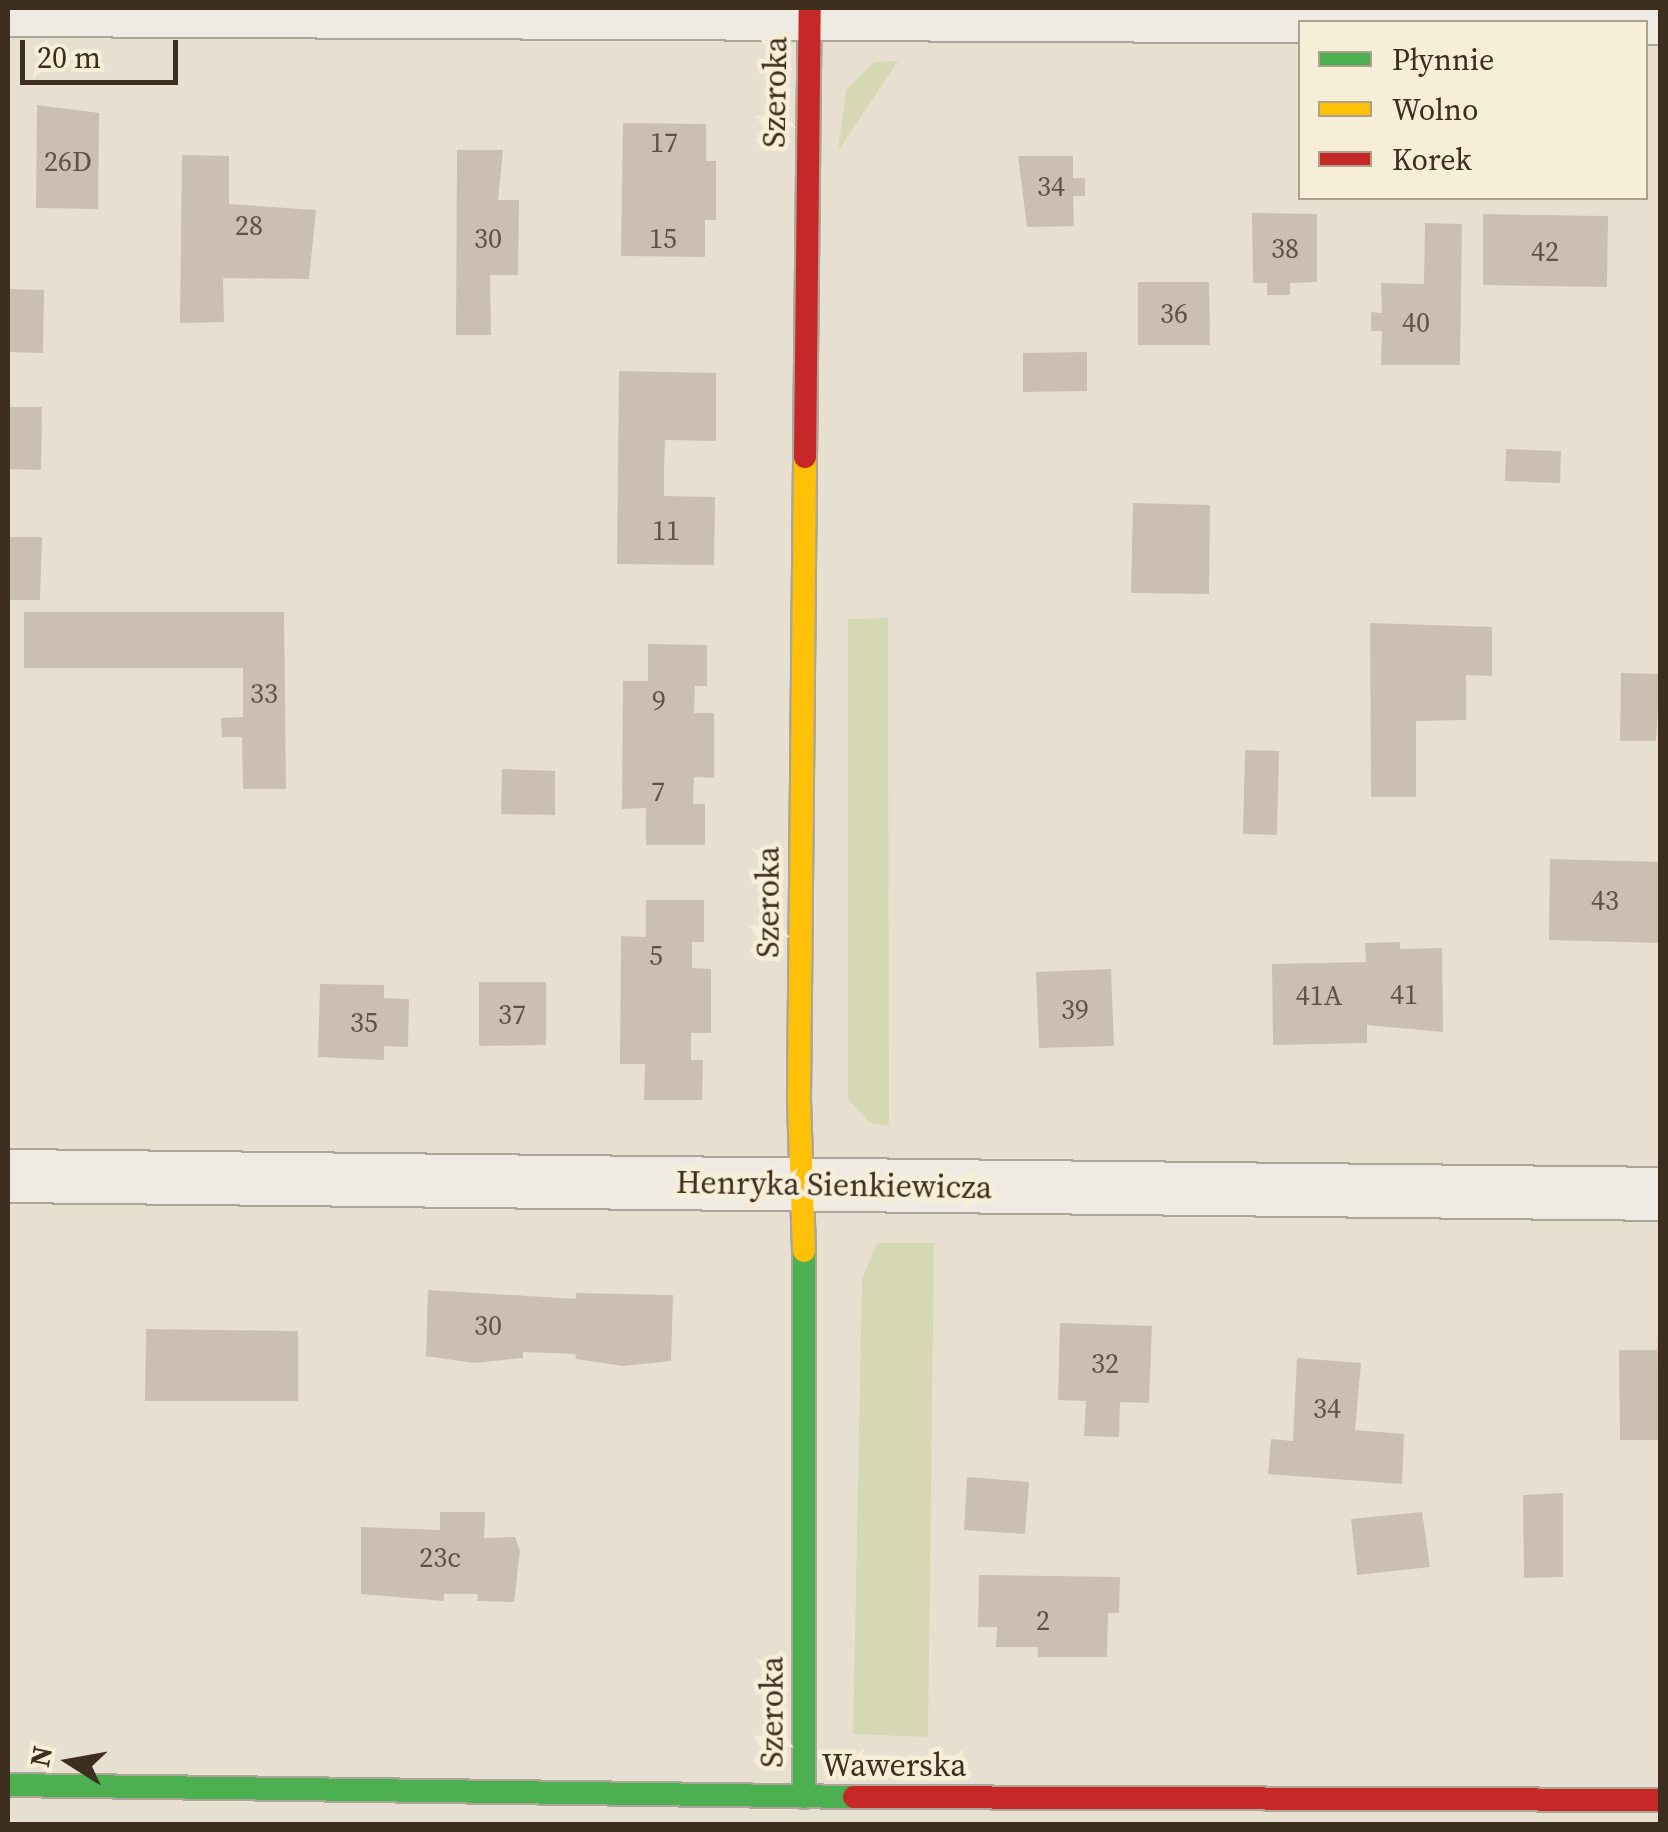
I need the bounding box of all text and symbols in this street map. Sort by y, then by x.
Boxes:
scale bar [25,20,182,82]
legend [1298,20,1648,200]
street label: Szeroka [755,36,795,148]
text: 20 m [37,37,101,78]
text: Płynnie [1392,39,1494,80]
text: Wolno [1392,89,1479,130]
house number: 17 [650,125,678,159]
text: Korek [1392,139,1472,180]
house number: 26D [44,144,92,178]
house number: 34 [1037,169,1065,203]
house number: 28 [235,208,263,242]
house number: 30 [474,221,502,255]
house number: 15 [649,221,677,255]
house number: 38 [1271,231,1299,265]
house number: 42 [1531,234,1559,268]
house number: 36 [1160,296,1188,330]
house number: 40 [1402,305,1430,339]
house number: 11 [652,513,680,547]
house number: 33 [250,676,278,710]
house number: 9 [652,683,666,717]
house number: 7 [651,774,665,808]
street label: Szeroka [749,846,787,958]
house number: 43 [1591,883,1619,917]
house number: 5 [649,938,663,972]
house number: 41 [1390,977,1418,1011]
house number: 41A [1296,978,1342,1012]
house number: 39 [1061,992,1089,1026]
house number: 37 [498,997,526,1031]
house number: 35 [350,1005,378,1039]
street label: Henryka Sienkiewicza [676,1163,992,1207]
house number: 30 [474,1308,502,1342]
house number: 32 [1091,1346,1119,1380]
house number: 34 [1313,1391,1341,1425]
house number: 23c [419,1540,461,1574]
house number: 2 [1036,1603,1050,1637]
street label: Szeroka [753,1656,791,1768]
north arrow [20,1712,120,1812]
text: N [20,1743,61,1770]
street label: Wawerska [822,1746,966,1784]

